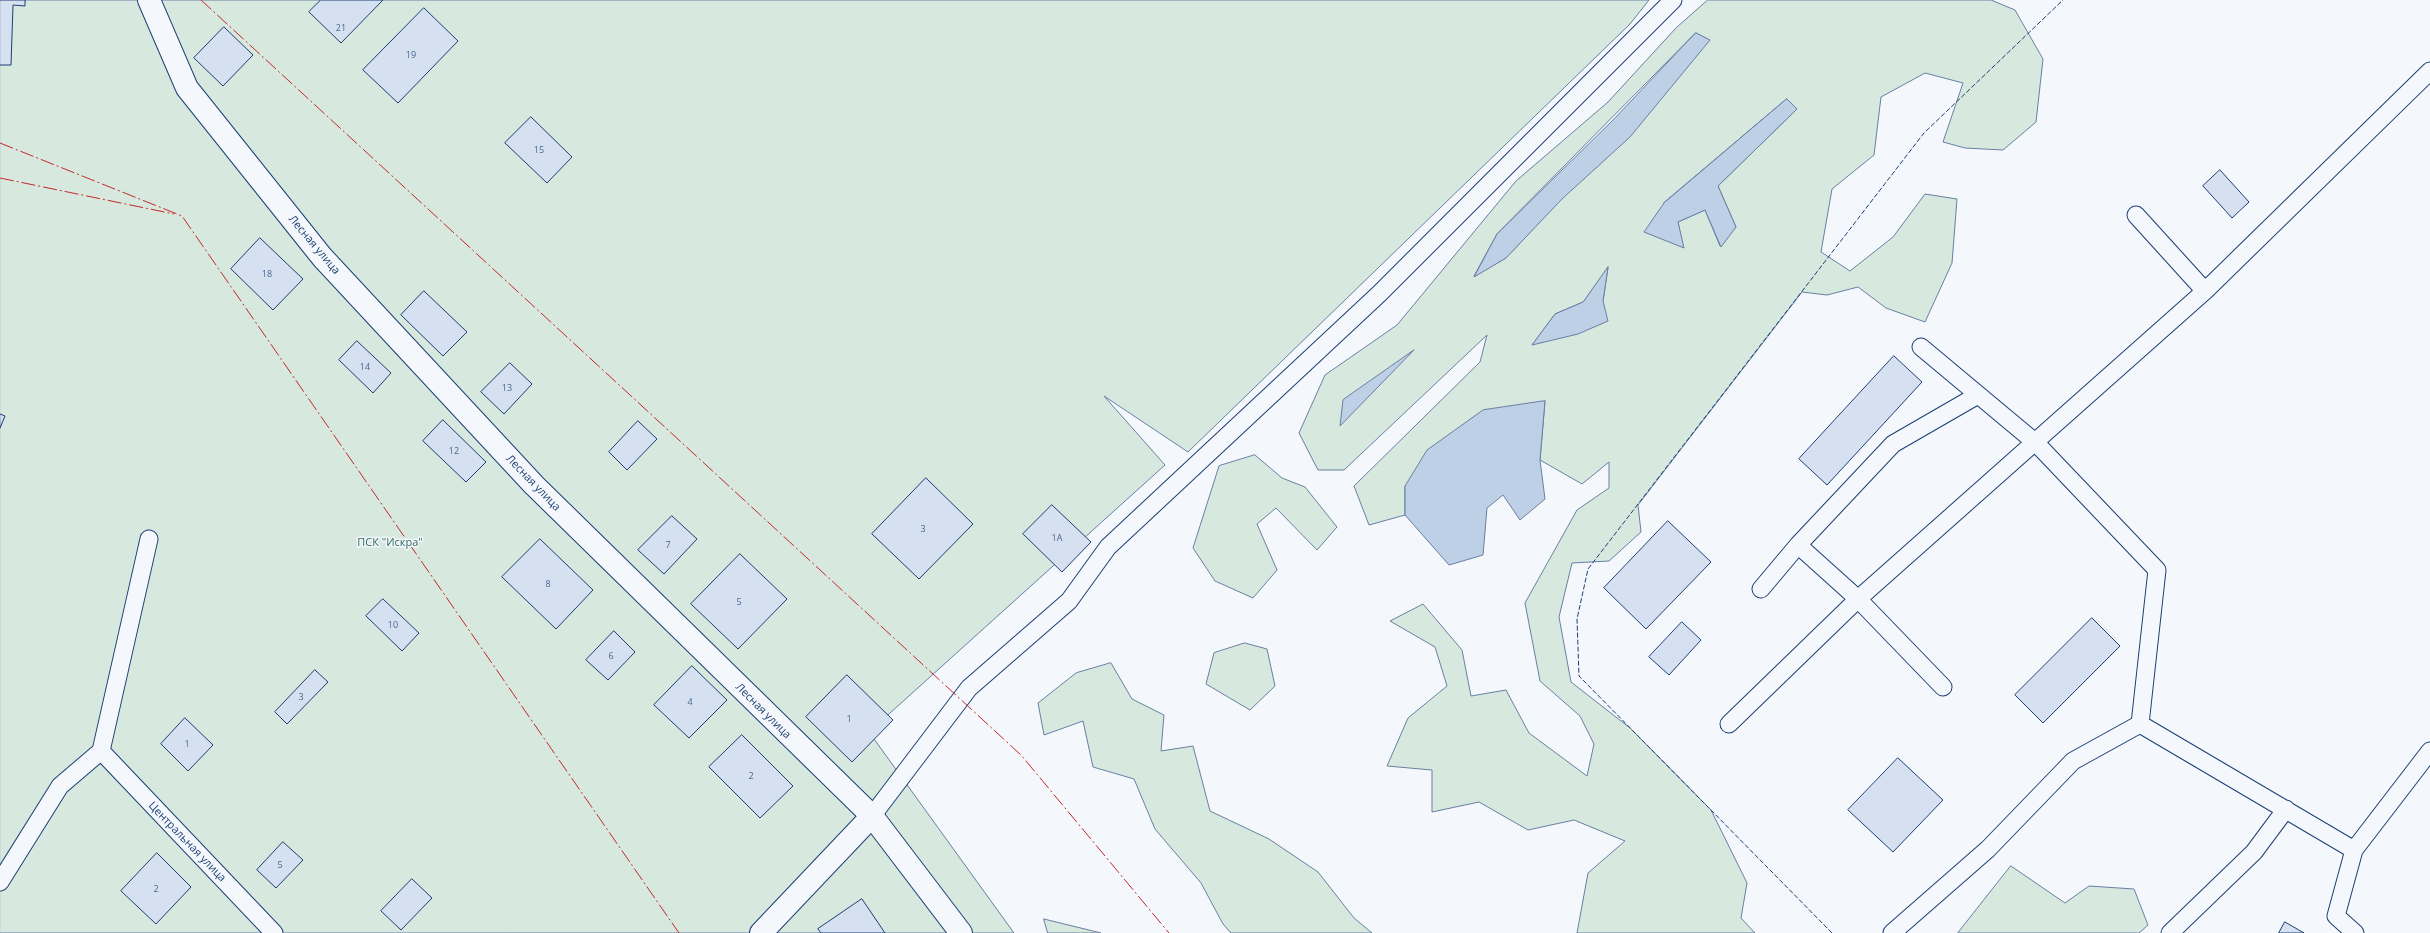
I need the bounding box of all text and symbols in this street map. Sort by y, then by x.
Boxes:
house number: 21 [336,23,346,33]
house number: 19 [406,50,416,60]
house number: 15 [534,145,544,155]
street label: Лесная улица [285,213,343,277]
house number: 18 [262,269,272,279]
house number: 14 [360,362,370,372]
house number: 13 [502,383,512,393]
house number: 12 [449,446,459,456]
street label: Лесная улица [503,452,563,514]
house number: 3 [920,524,926,534]
house number: 1А [1052,533,1062,543]
park label: ПСК "Искра" [357,536,423,550]
house number: 7 [665,540,671,550]
house number: 8 [545,579,551,589]
house number: 5 [736,597,742,607]
house number: 10 [388,620,398,630]
house number: 6 [608,651,614,661]
street label: Лесная улица [733,681,793,741]
house number: 3 [298,692,304,702]
house number: 4 [687,697,693,707]
house number: 1 [846,714,852,724]
house number: 1 [184,739,190,749]
house number: 2 [748,771,754,781]
street label: Центральная улица [145,799,229,885]
house number: 5 [277,860,283,870]
house number: 2 [153,884,159,894]

